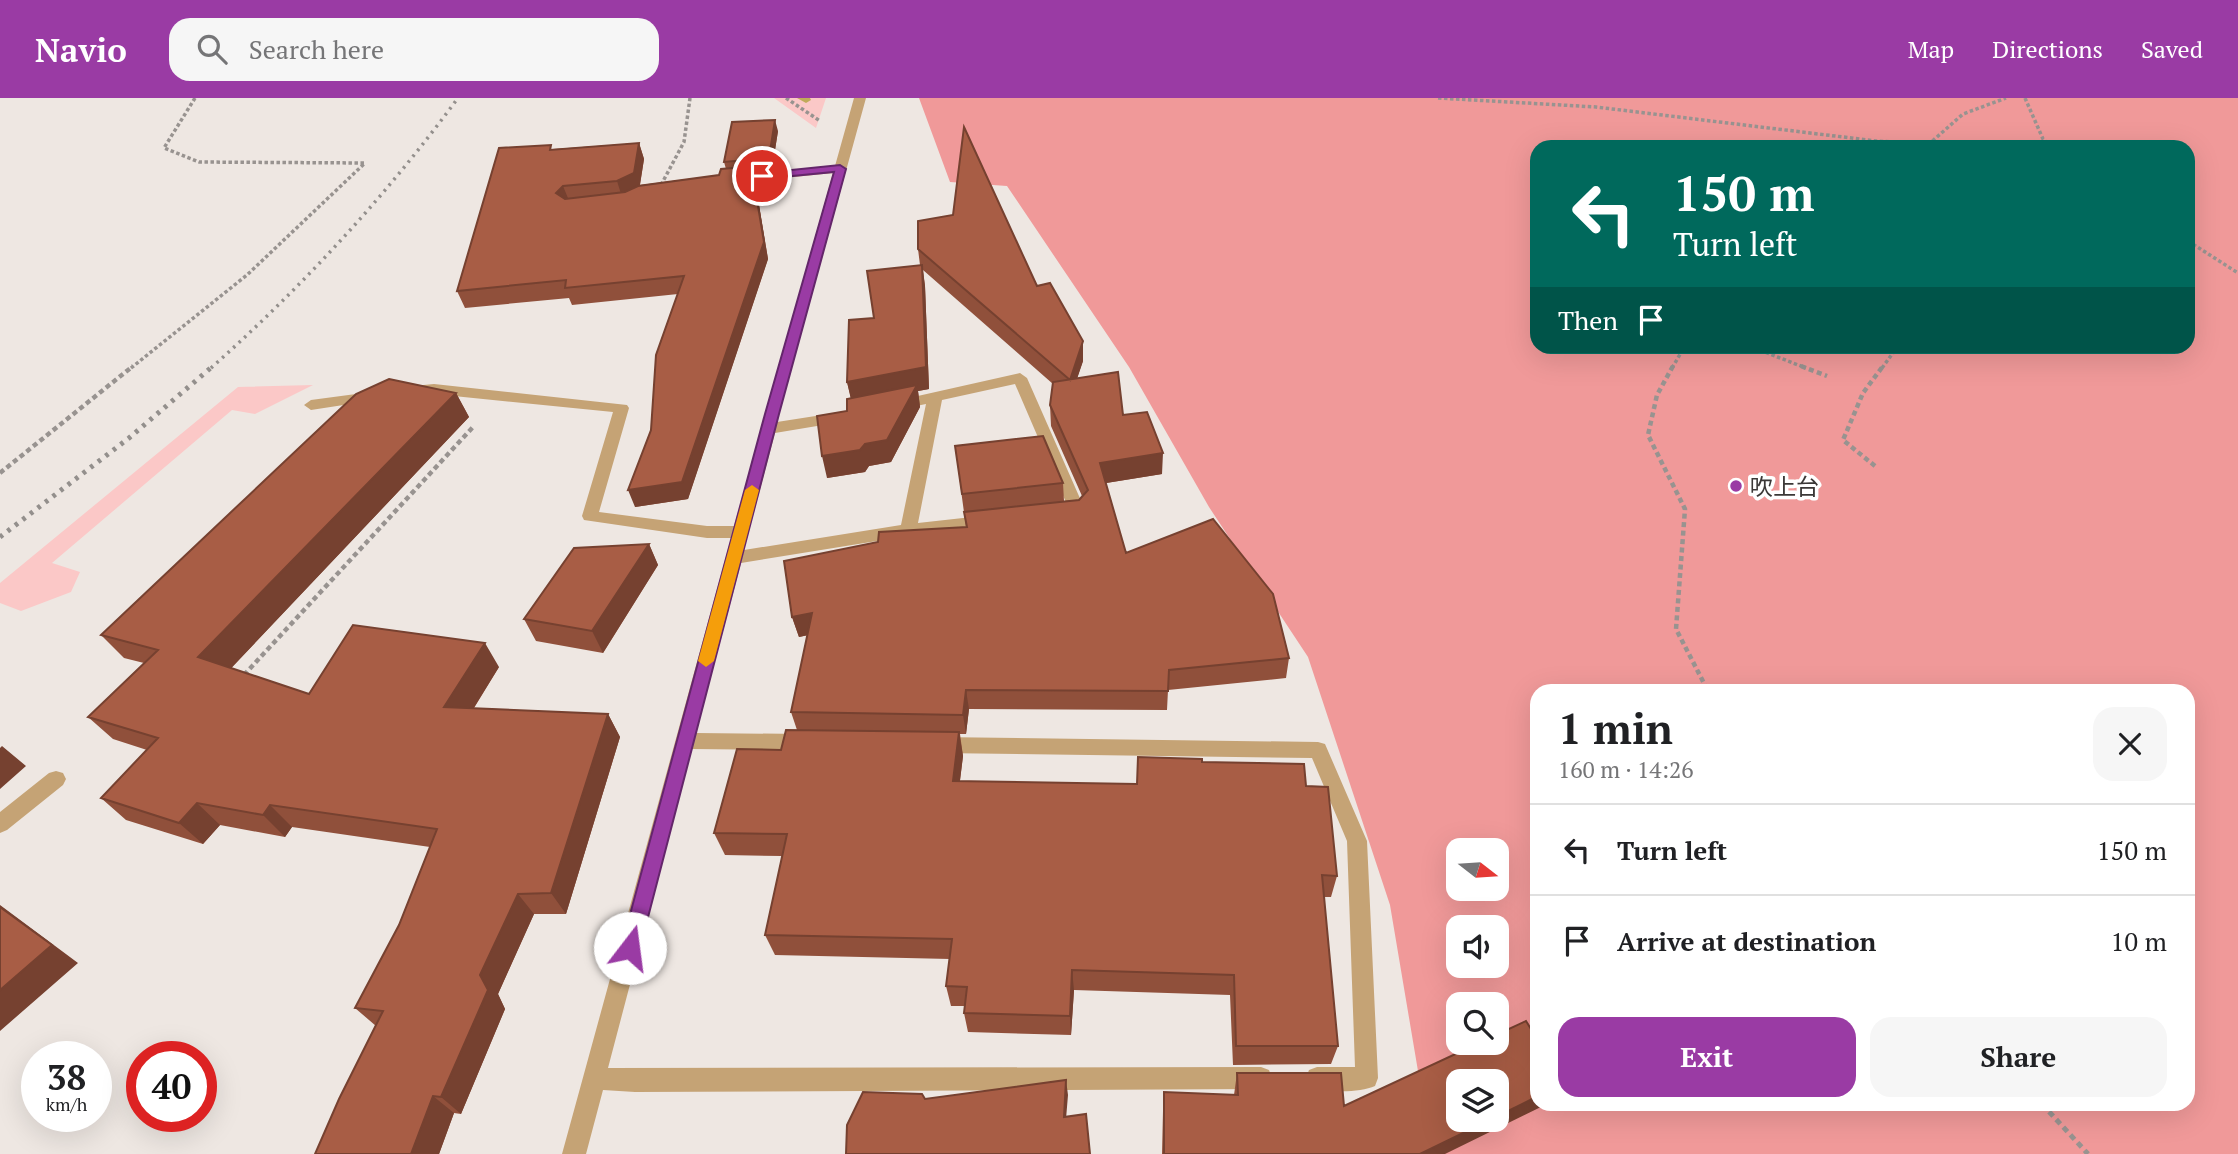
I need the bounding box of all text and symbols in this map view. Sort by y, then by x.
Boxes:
search box [169,18,659,81]
text: Navio [35,28,127,71]
icon: search [193,30,231,68]
text: Search here [249,32,384,66]
text: Map [1908,33,1954,65]
text: Directions [1992,33,2103,65]
text: Saved [2141,33,2203,65]
pin [732,146,792,206]
icon: arrive [743,157,781,195]
text: 150 m [1673,160,1815,225]
icon: left [1558,168,1649,259]
text: Turn left [1673,223,1797,265]
icon: arrive [1632,301,1670,339]
text: Then [1558,303,1618,337]
place label: 吹上台 [1750,471,1819,502]
marker: 吹上台 [1728,478,1744,494]
text: 1 min [1558,700,1673,756]
button: close [2093,707,2167,781]
text: 160 m · 14:26 [1558,754,1693,785]
icon: left [1558,831,1596,869]
text: Turn left [1617,833,1727,867]
text: 150 m [2097,833,2167,867]
north arrow [1446,838,1508,901]
map controls [1446,838,1509,1132]
position arrow [593,911,667,985]
button: sound [1446,915,1509,978]
icon: arrive [1558,922,1596,960]
text: Arrive at destination [1617,924,1876,958]
text: 10 m [2111,924,2167,958]
button: search [1446,992,1509,1055]
button: Exit [1558,1017,1856,1097]
button: Share [1870,1017,2167,1097]
speed limit sign: 40 [126,1041,217,1132]
text: 38 [47,1054,86,1100]
button: layers [1446,1069,1509,1132]
text: km/h [46,1092,87,1116]

